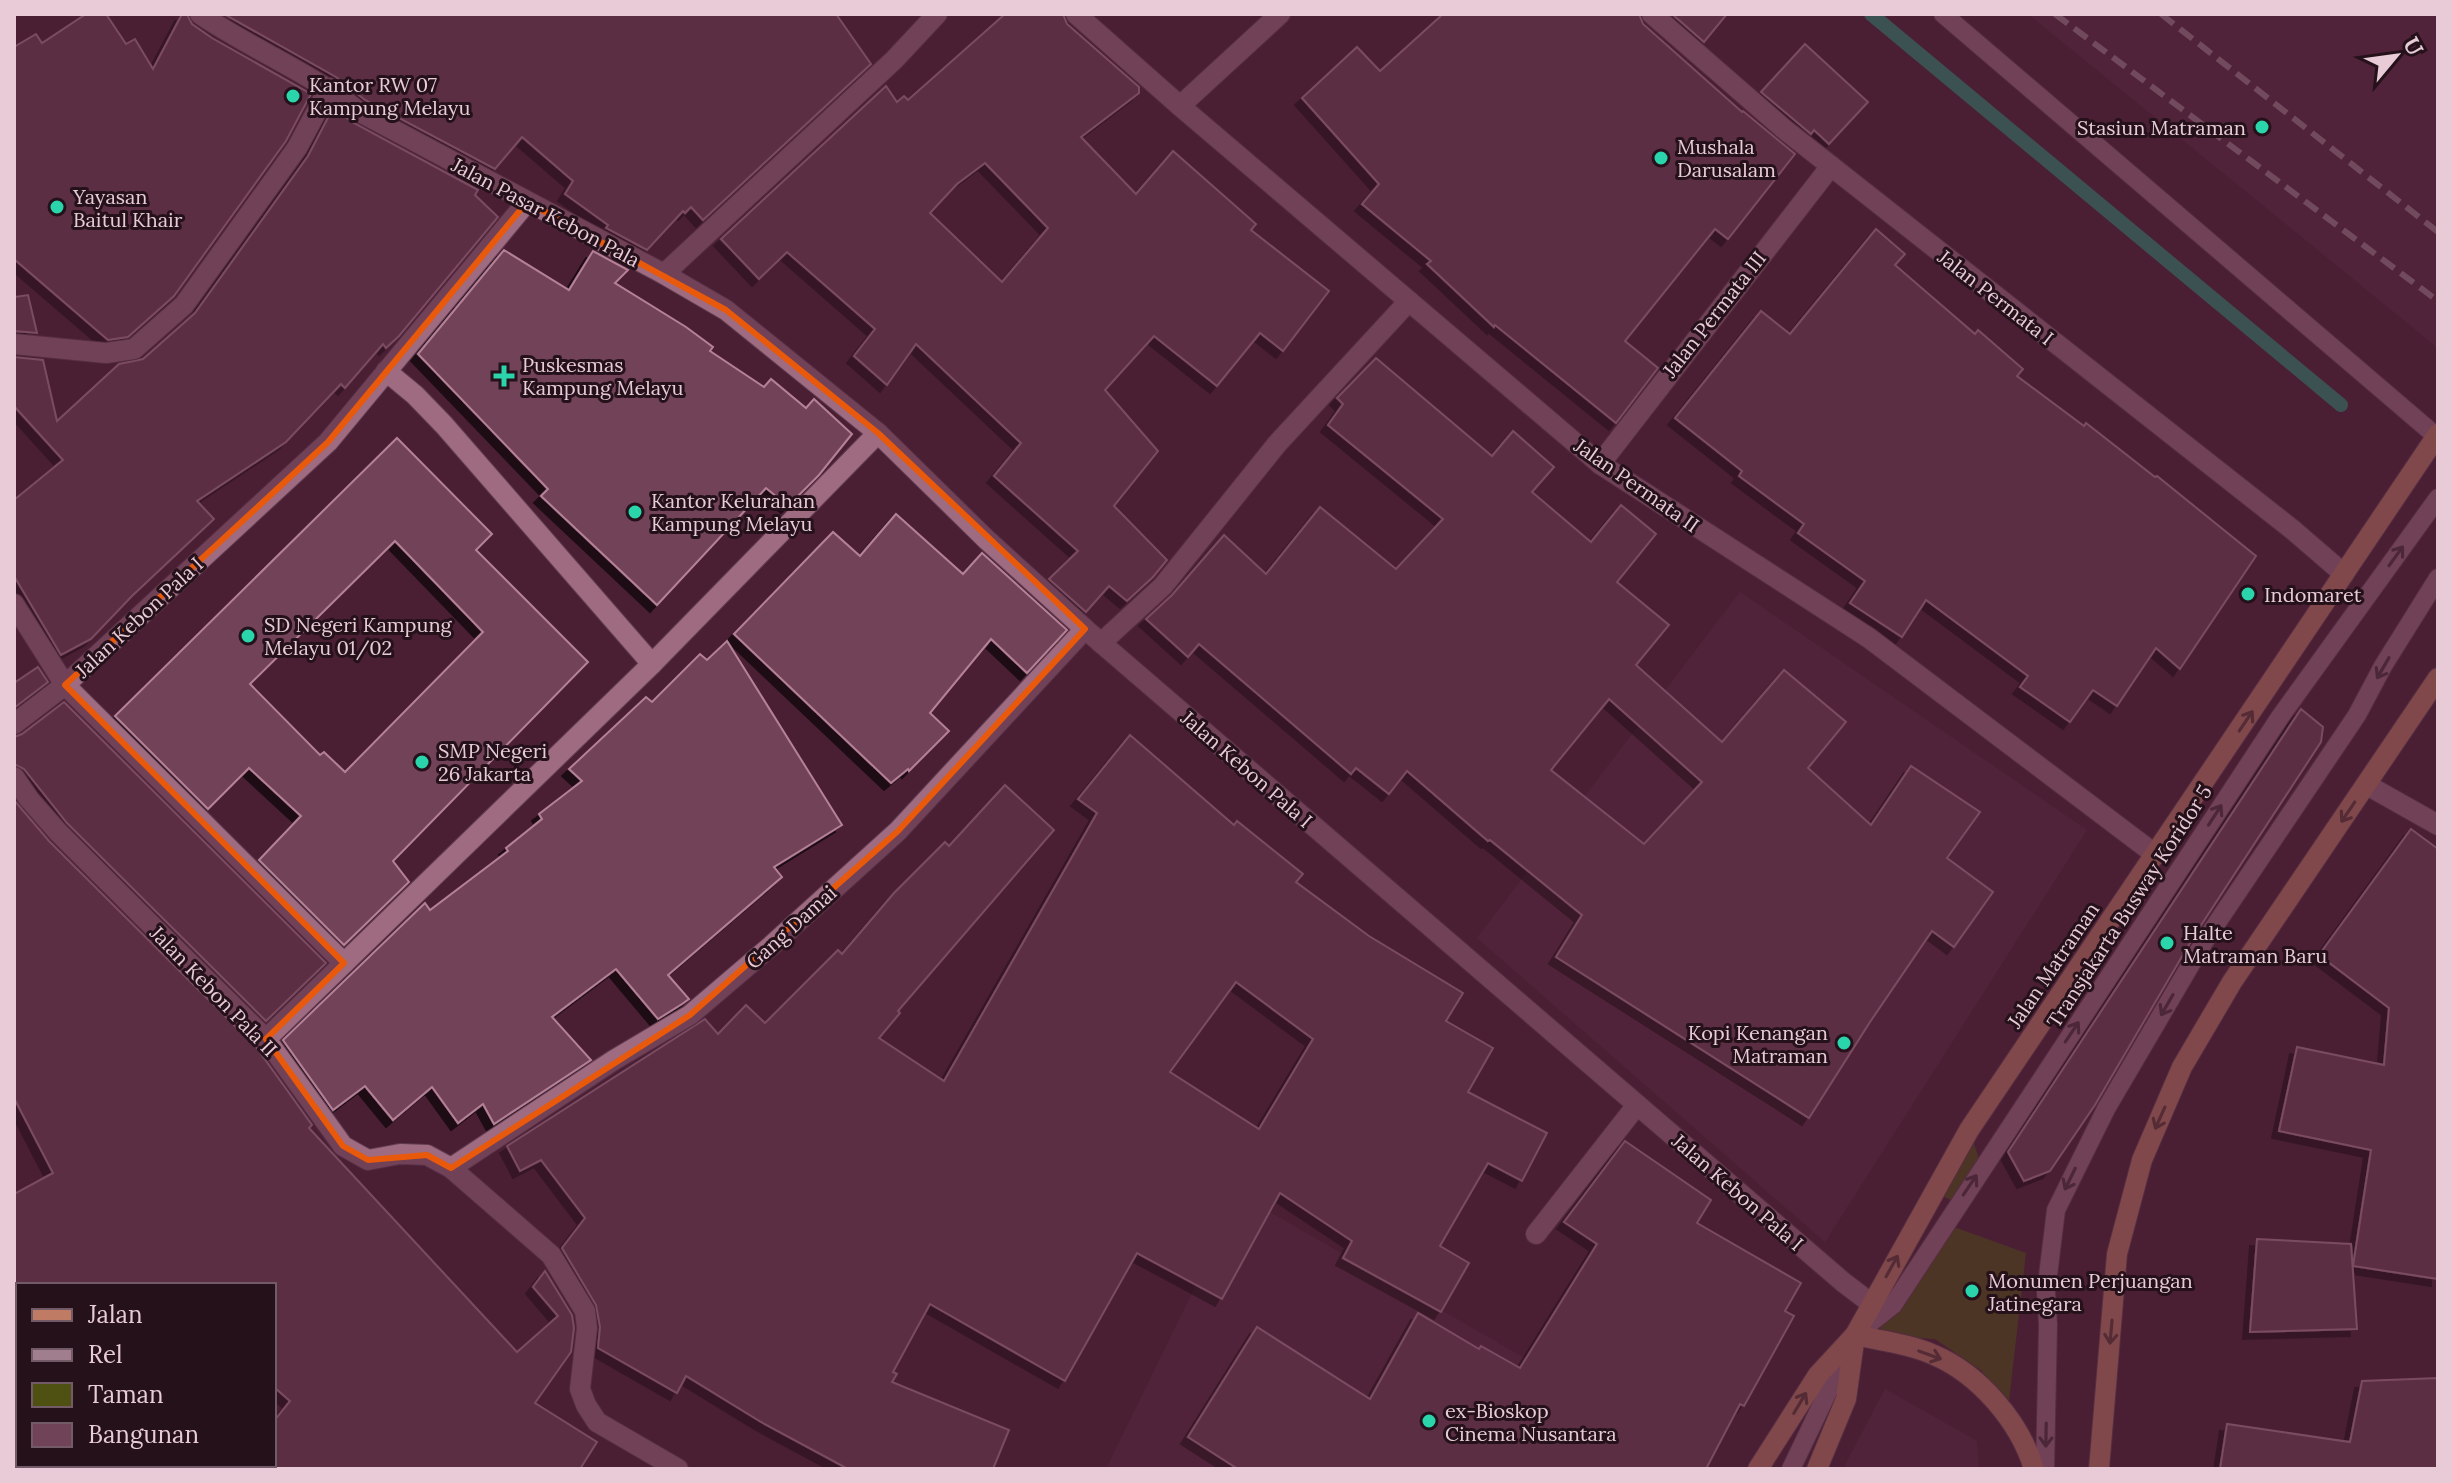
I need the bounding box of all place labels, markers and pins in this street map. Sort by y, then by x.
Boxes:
place label: Kantor RW 07 Kampung Melayu [309,72,470,120]
marker: Kantor RW 07 Kampung Melayu [284,87,302,105]
place label: Stasiun Matraman [2077,115,2246,140]
marker: Stasiun Matraman [2253,118,2271,136]
place label: Mushala Darusalam [1677,134,1776,182]
marker: Mushala Darusalam [1652,149,1670,167]
place label: Yayasan Baitul Khair [72,184,183,232]
marker: Yayasan Baitul Khair [48,198,66,216]
place label: Puskesmas Kampung Melayu [522,352,683,400]
marker: Puskesmas Kampung Melayu [493,365,515,387]
place label: Kantor Kelurahan Kampung Melayu [651,488,815,536]
marker: Kantor Kelurahan Kampung Melayu [626,503,644,521]
place label: Indomaret [2264,582,2362,607]
marker: Indomaret [2239,585,2257,603]
place label: SD Negeri Kampung Melayu 01/02 [264,612,453,661]
marker: SD Negeri Kampung Melayu 01/02 [239,627,257,645]
place label: SMP Negeri 26 Jakarta [438,738,547,786]
marker: SMP Negeri 26 Jakarta [413,753,431,771]
place label: Halte Matraman Baru [2183,920,2327,968]
marker: Halte Matraman Baru [2158,934,2176,952]
place label: Kopi Kenangan Matraman [1688,1020,1828,1068]
marker: Kopi Kenangan Matraman [1835,1034,1853,1052]
place label: Monumen Perjuangan Jatinegara [1987,1268,2193,1316]
marker: Monumen Perjuangan Jatinegara [1963,1282,1981,1300]
place label: ex-Bioskop Cinema Nusantara [1445,1398,1617,1446]
marker: ex-Bioskop Cinema Nusantara [1420,1412,1438,1430]

